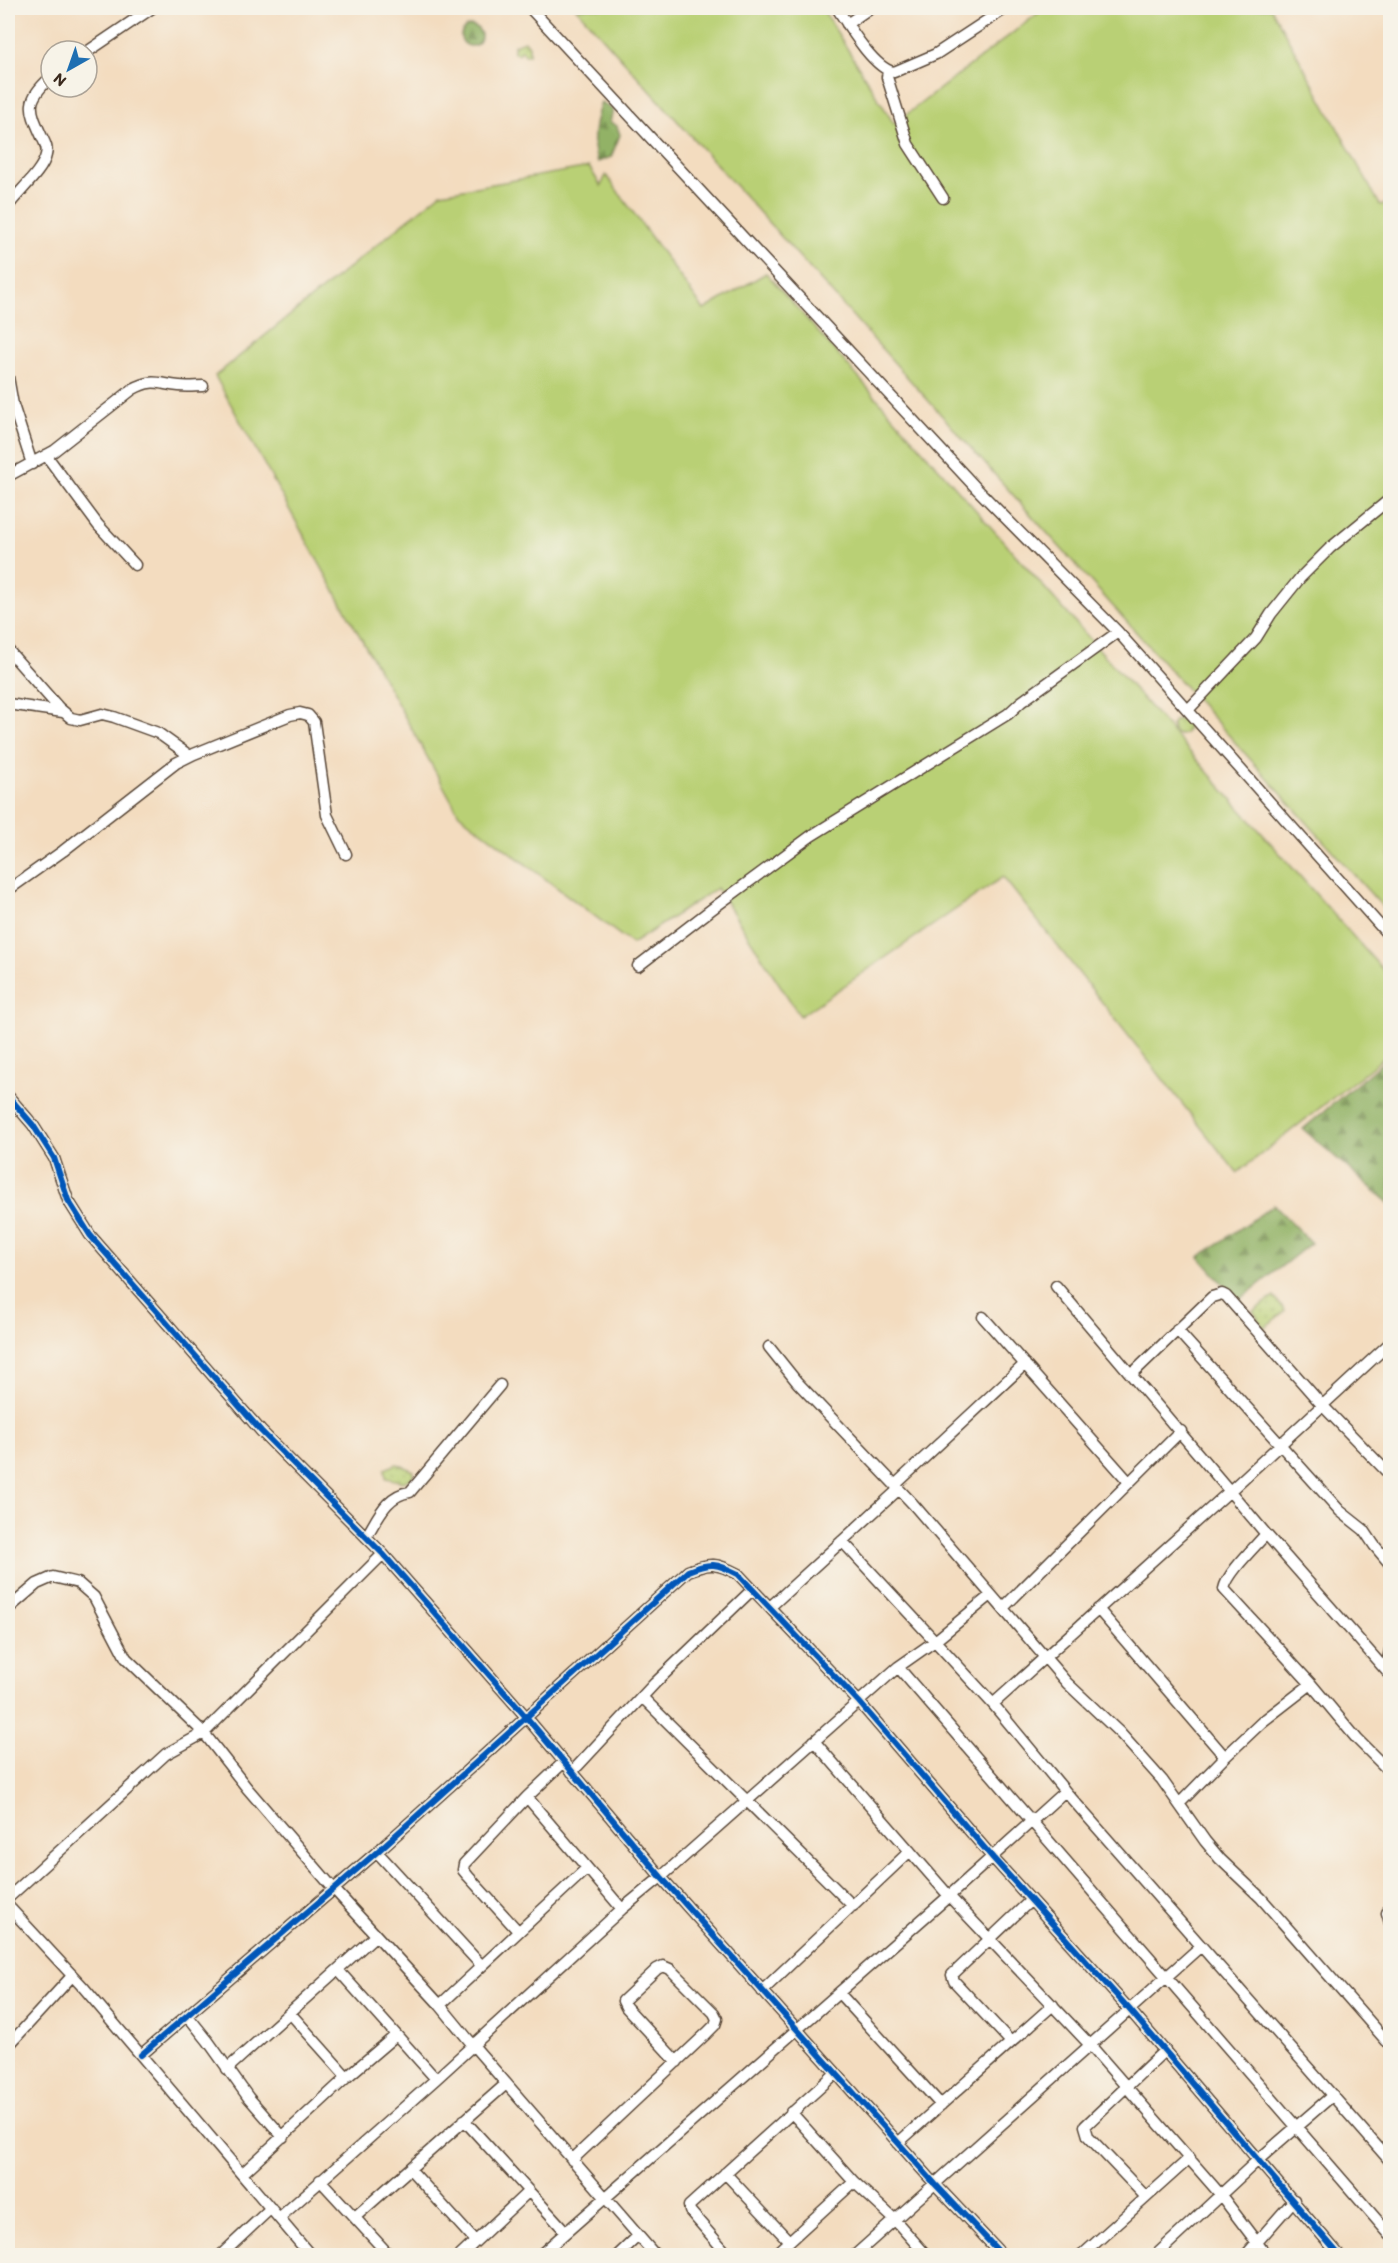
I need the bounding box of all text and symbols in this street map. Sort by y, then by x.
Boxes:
north arrow [39,39,99,99]
text: N [49,69,70,91]

